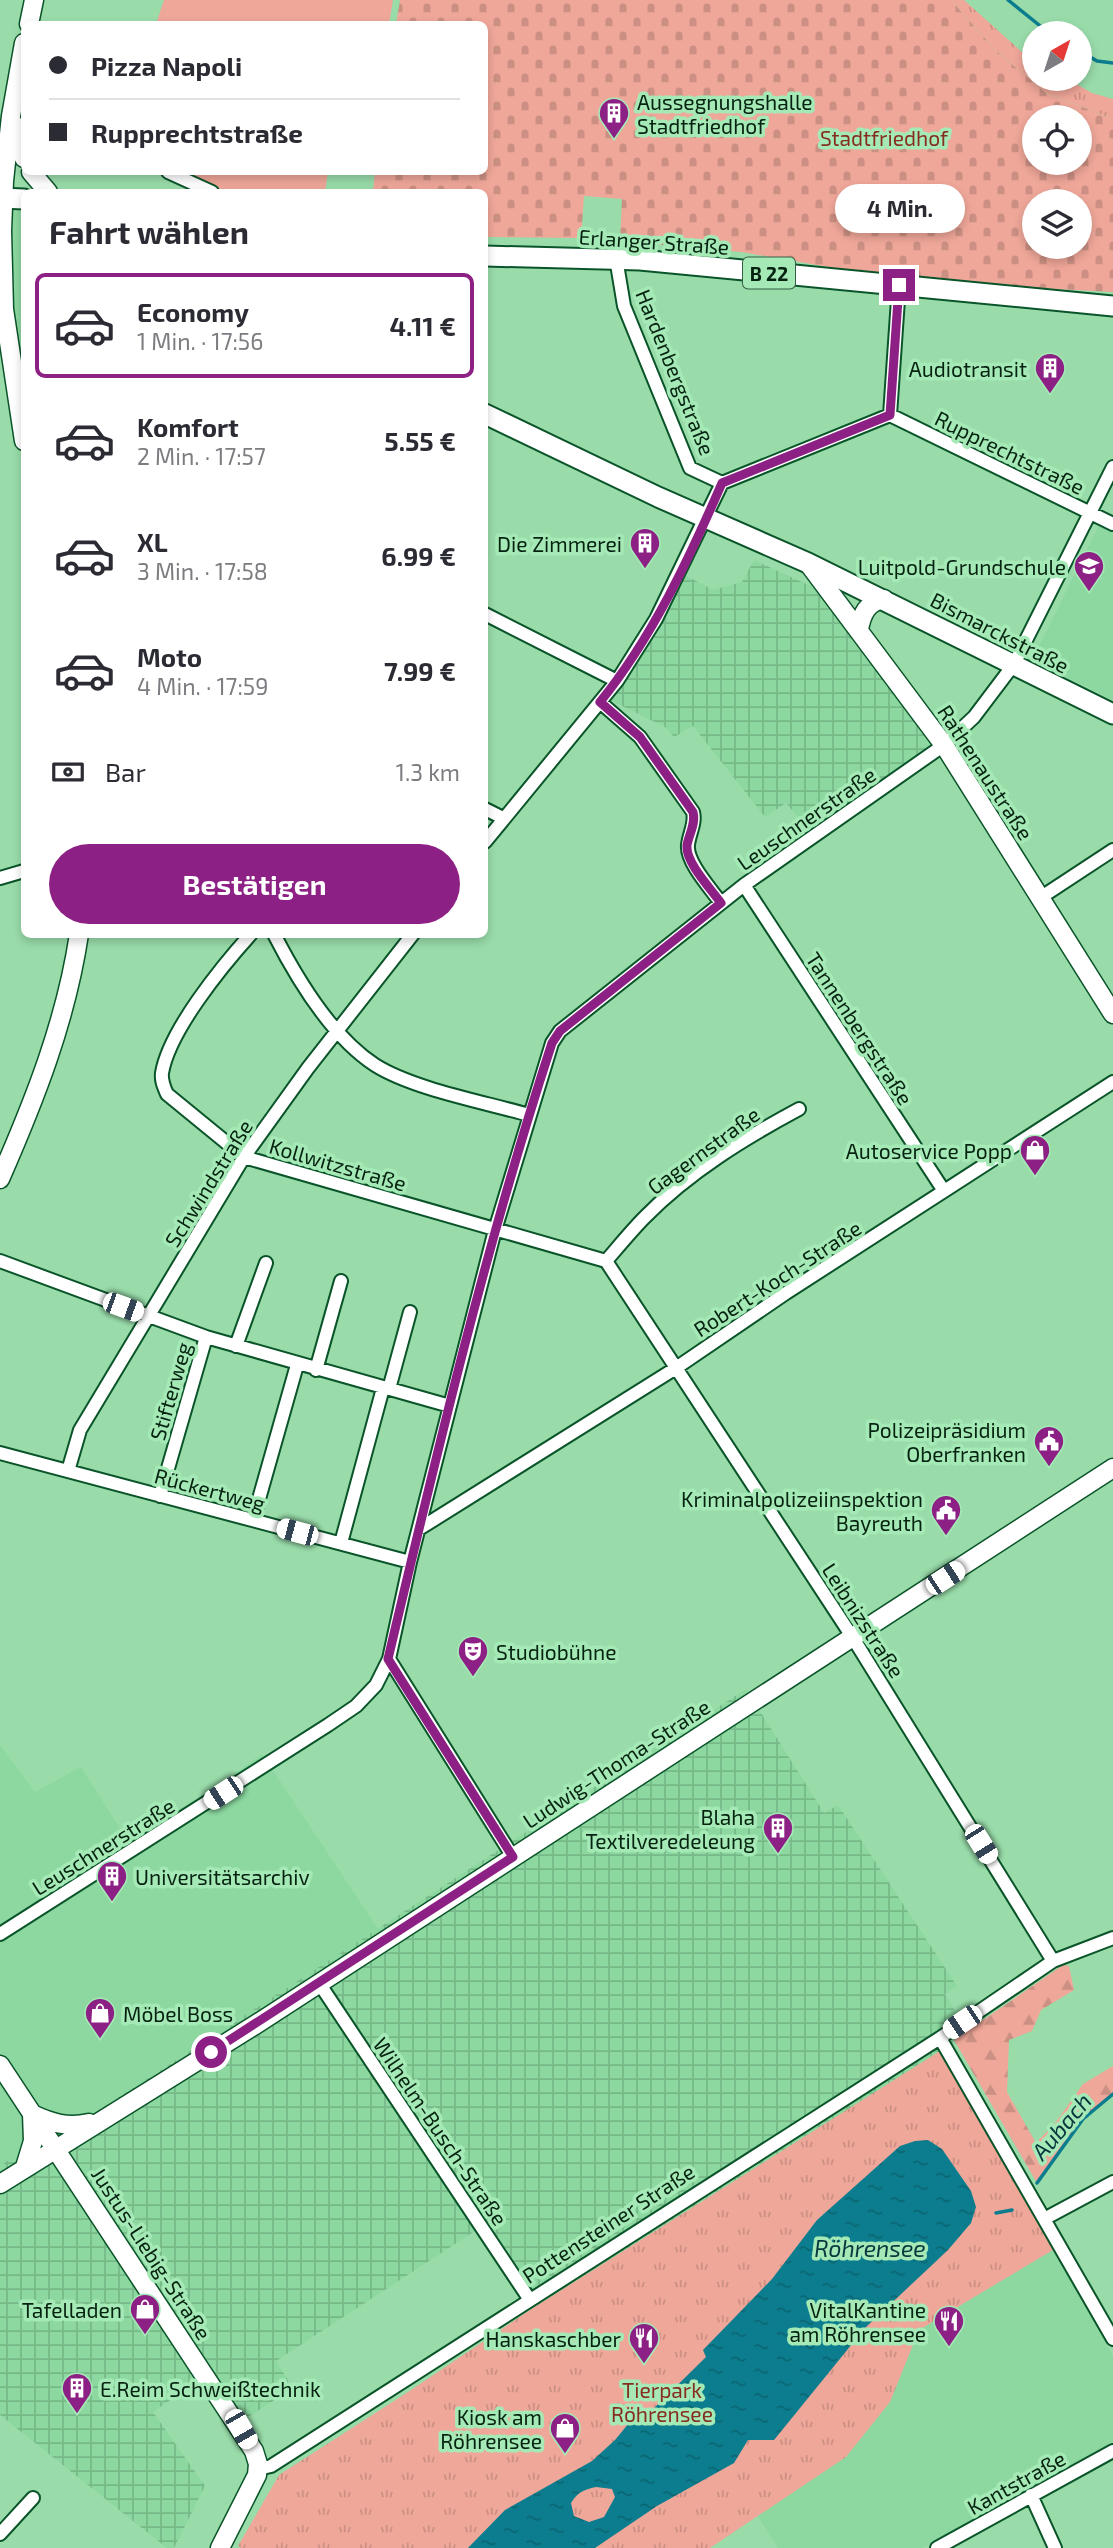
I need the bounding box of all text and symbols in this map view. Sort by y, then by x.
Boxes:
north arrow [1022,21,1092,91]
map controls [1022,21,1092,259]
text: Pizza Napoli [91,50,242,81]
place label: Aussegnungshalle Stadtfriedhof [637,89,813,138]
building icon: Aussegnungshalle Stadtfriedhof [597,96,631,140]
button: locate [1022,105,1092,175]
text: Rupprechtstraße [91,117,303,148]
park label: Stadtfriedhof [820,125,949,150]
callout: 4 Min. [834,184,964,232]
button: layers [1022,189,1092,259]
text: 4 Min. [867,194,933,222]
text: Fahrt wählen [49,212,249,250]
street label: Erlanger Straße [578,223,730,259]
road number: B 22 [743,258,795,288]
route end [883,269,915,301]
street label: Hardenbergstraße [631,285,721,459]
icon: car [53,294,116,357]
text: Economy [137,296,249,327]
text: 4.11 € [389,310,456,341]
text: 1 Min. · 17:56 [137,327,263,355]
building icon: Audiotransit [1033,351,1067,395]
place label: Audiotransit [909,356,1027,381]
street label: Rupprechtstraße [931,405,1089,499]
icon: car [53,409,116,472]
text: Komfort [137,411,239,442]
text: 5.55 € [384,425,456,456]
text: 2 Min. · 17:57 [137,442,266,470]
icon: car [53,524,116,587]
text: XL [137,526,168,557]
building icon: Die Zimmerei [628,526,662,570]
place label: Die Zimmerei [497,531,622,556]
text: 6.99 € [381,540,456,571]
school or university icon: Luitpold-Grundschule [1072,549,1106,593]
place label: Luitpold-Grundschule [858,554,1066,579]
text: 3 Min. · 17:58 [137,557,268,585]
street label: Bismarckstraße [927,586,1073,678]
icon: car [53,639,116,702]
text: Moto [137,641,202,672]
text: 7.99 € [384,655,456,686]
text: 4 Min. · 17:59 [137,672,268,700]
street label: Rathenaustraße [933,700,1039,844]
icon: cash [49,753,87,791]
text: Bar [105,756,146,787]
text: 1.3 km [396,758,460,786]
street label: Leuschnerstraße [732,761,880,875]
button: Bestätigen [49,844,460,924]
street label: Tannenbergstraße [801,947,919,1109]
street label: Gagernstraße [642,1101,764,1199]
street label: Schwindstraße [159,1115,257,1251]
street label: Kollwitzstraße [267,1132,409,1196]
shop icon: Autoservice Popp [1018,1133,1052,1177]
place label: Autoservice Popp [846,1138,1012,1163]
street label: Robert-Koch-Straße [689,1215,865,1341]
car [100,1290,147,1324]
street label: Stifterweg [144,1339,196,1443]
place label: Polizeipräsidium Oberfranken [868,1417,1026,1466]
public building icon: Polizeipräsidium Oberfranken [1032,1424,1066,1468]
street label: Rückertweg [152,1462,268,1516]
place label: Kriminalpolizeiinspektion Bayreuth [681,1486,923,1535]
public building icon: Kriminalpolizeiinspektion Bayreuth [929,1493,963,1537]
car [274,1516,321,1548]
street label: Leibnizstraße [818,1558,910,1682]
car [922,1558,969,1598]
theatre icon: Studiobühne [456,1634,490,1678]
place label: Studiobühne [496,1639,616,1664]
street label: Ludwig-Thoma-Straße [518,1693,714,1833]
car [200,1773,247,1813]
street label: Leuschnerstraße [27,1792,179,1900]
place label: Blaha Textilveredeleung [585,1804,755,1853]
building icon: Blaha Textilveredeleung [761,1811,795,1855]
car [961,1821,1002,1867]
building icon: Universitätsarchiv [95,1859,129,1903]
place label: Universitätsarchiv [135,1864,310,1889]
shop icon: Möbel Boss [83,1996,117,2040]
place label: Möbel Boss [123,2001,233,2026]
car [939,2002,986,2042]
street label: Wilhelm-Busch-Straße [369,2032,513,2230]
route start [195,2036,227,2068]
water label: Aubach [1025,2087,1097,2166]
street label: Pottensteiner Straße [517,2158,699,2288]
street label: Justus-Liebig-Straße [87,2162,217,2344]
water label: Röhrensee [814,2234,926,2262]
shop icon: Tafelladen [128,2292,162,2336]
place label: Tafelladen [22,2297,122,2322]
place label: VitalKantine am Röhrensee [790,2297,926,2346]
restaurant icon: VitalKantine am Röhrensee [932,2304,966,2348]
restaurant icon: Hanskaschber [627,2321,661,2365]
place label: Hanskaschber [486,2326,622,2351]
building icon: E.Reim Schweißtechnik [60,2371,94,2415]
place label: E.Reim Schweißtechnik [100,2376,321,2401]
park label: Tierpark Röhrensee [611,2377,713,2426]
place label: Kiosk am Röhrensee [440,2404,542,2453]
car [222,2406,261,2452]
shop icon: Kiosk am Röhrensee [548,2411,582,2455]
street label: Kantstraße [963,2445,1069,2519]

